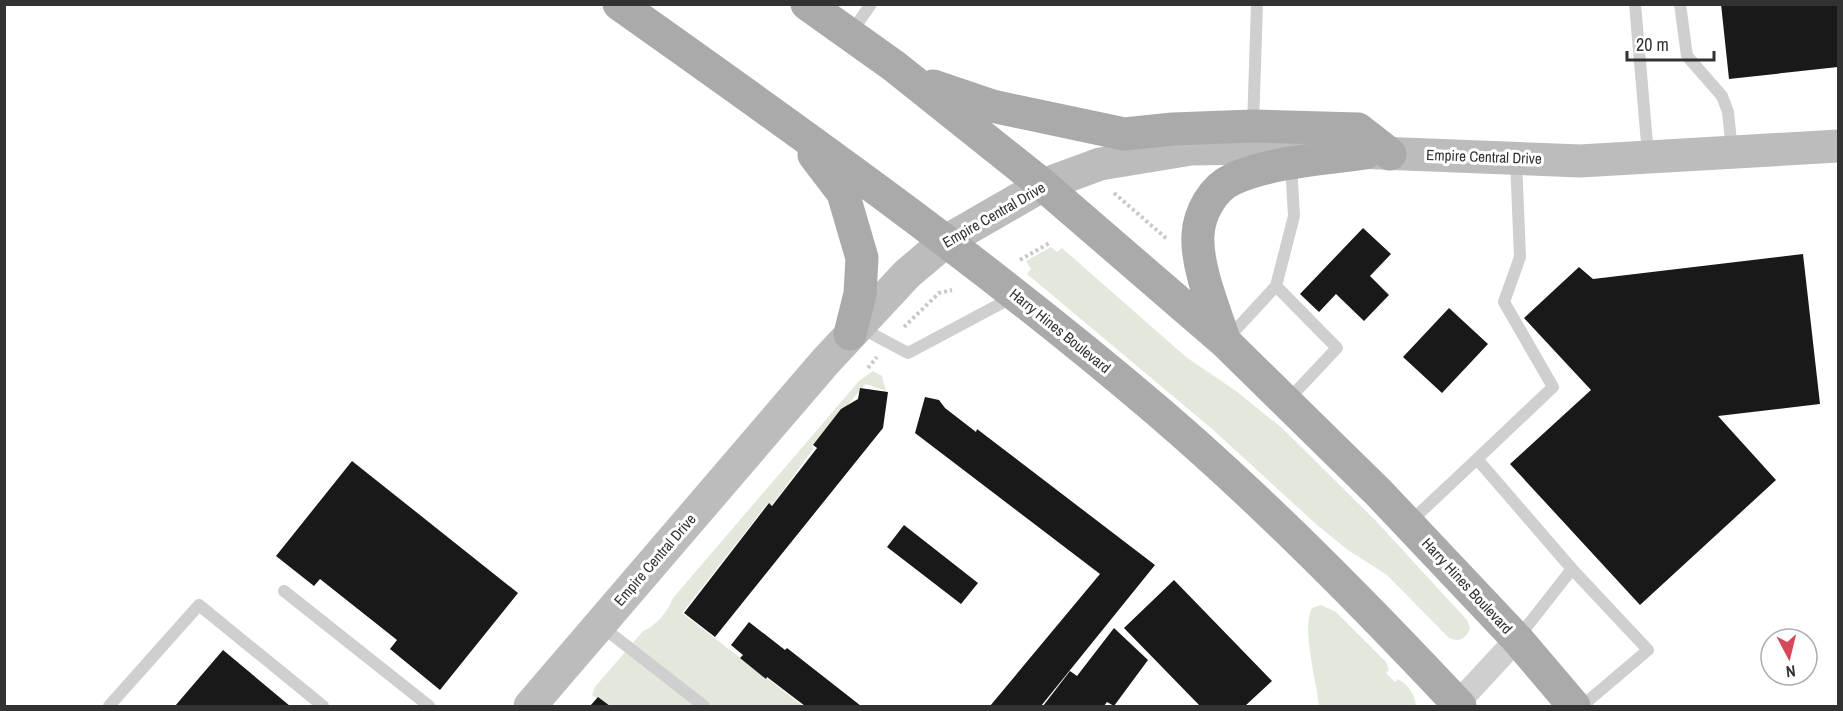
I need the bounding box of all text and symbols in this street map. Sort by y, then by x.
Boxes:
scale bar [1627,24,1714,62]
text: 20 m [1636,32,1669,57]
street label: Empire Central Drive [1426,144,1542,169]
street label: Empire Central Drive [938,177,1049,253]
street label: Harry Hines Boulevard [1005,283,1115,378]
street label: Empire Central Drive [609,509,701,610]
street label: Harry Hines Boulevard [1417,533,1517,638]
north arrow [1759,627,1819,687]
text: N [1785,660,1797,683]

